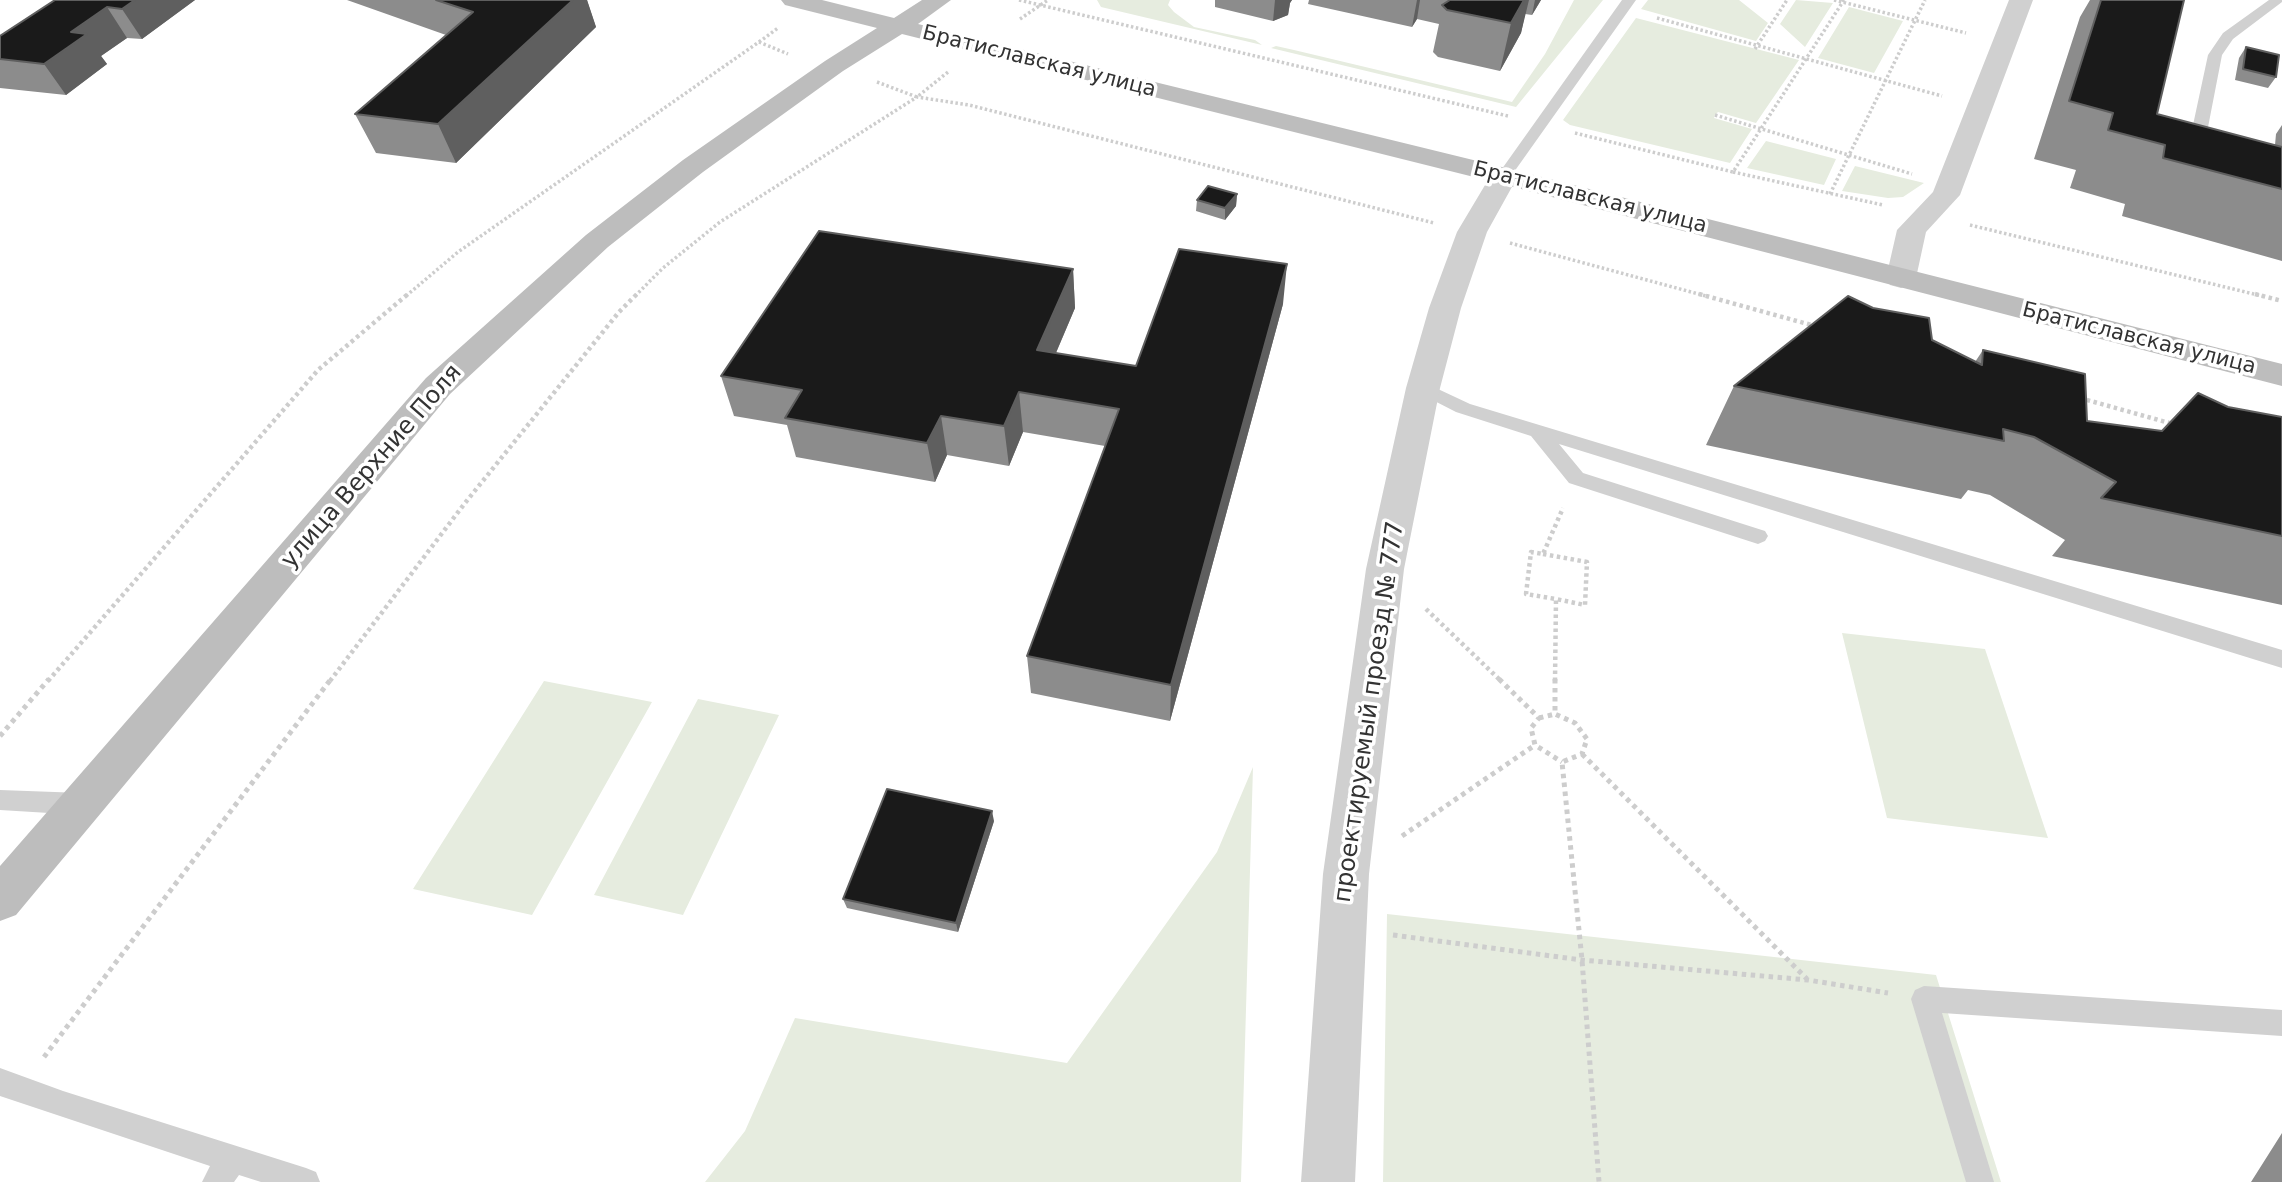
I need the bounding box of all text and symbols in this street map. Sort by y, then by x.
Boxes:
street label: Братиславская улица [920,21,1158,103]
street label: Братиславская улица [1471,157,1709,239]
street label: Братиславская улица [2020,298,2258,380]
street label: улица Верхние Поля [276,359,468,575]
street label: проектируемый проезд № 777 [1329,520,1411,904]

